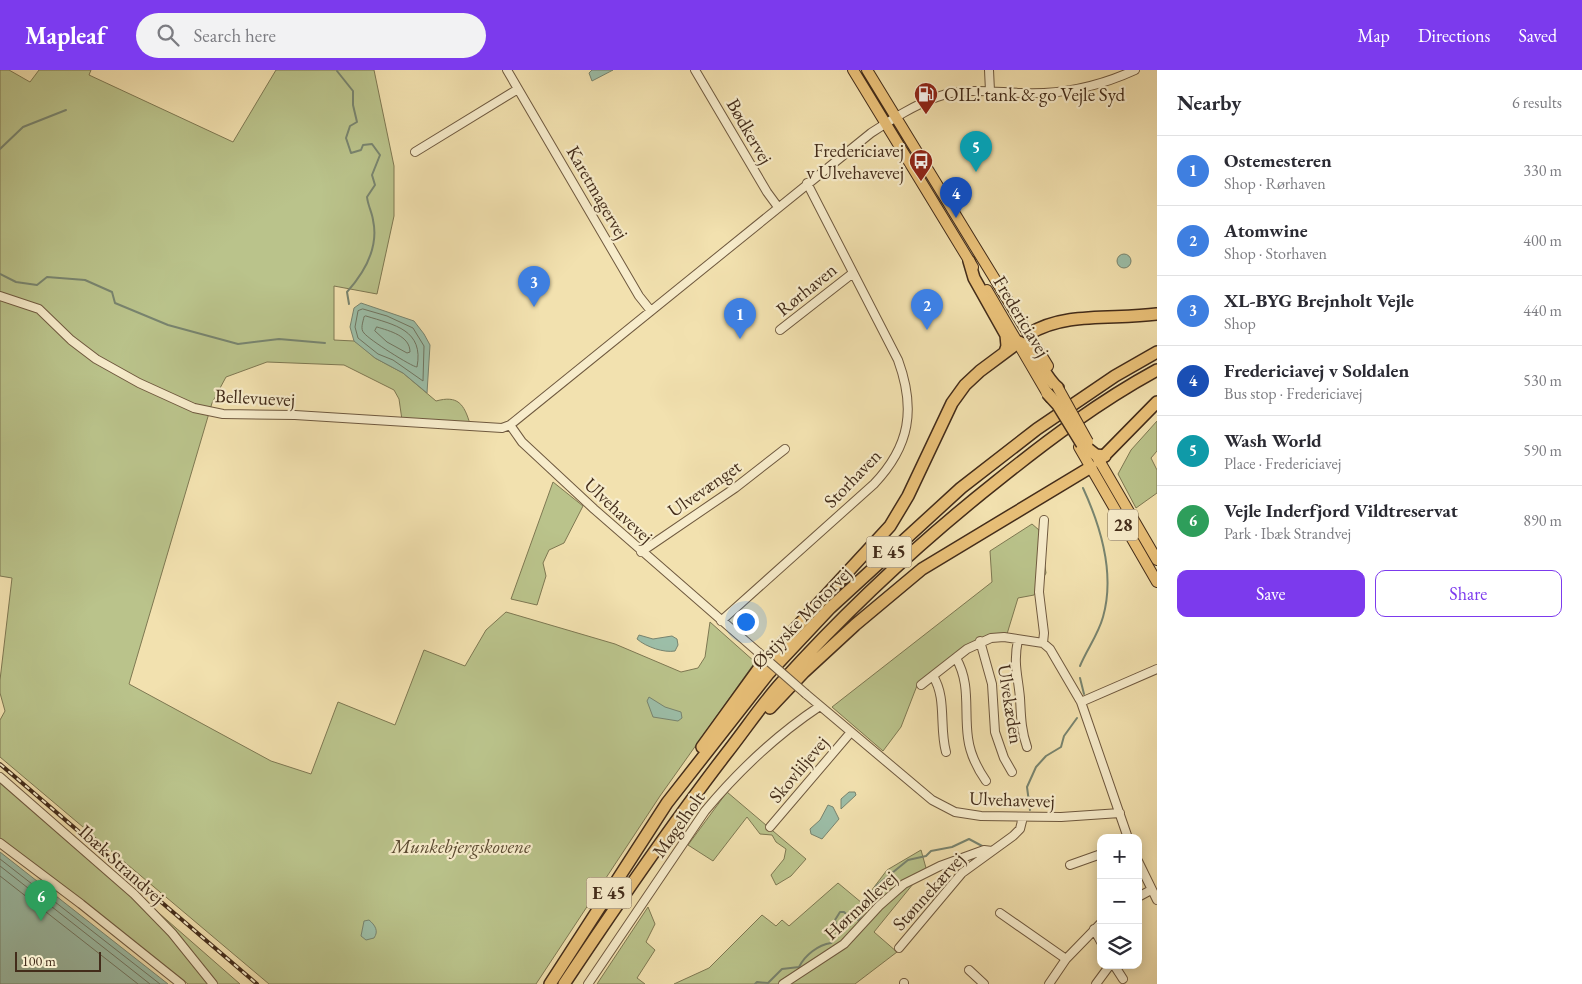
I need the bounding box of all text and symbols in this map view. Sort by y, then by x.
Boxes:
search box [136,13,486,58]
text: Mapleaf [25,20,106,51]
icon: search [154,21,182,49]
text: Search here [194,23,276,48]
text: Map [1358,24,1390,47]
text: Directions [1418,24,1490,47]
text: Saved [1518,24,1557,47]
fuel station icon: OIL! tank & go Vejle Syd [913,81,939,115]
place label: OIL! tank & go Vejle Syd [944,82,1126,107]
text: Nearby [1177,89,1241,116]
text: 6 results [1512,92,1562,113]
street label: Bødkervej [721,94,778,169]
pin: 5 [960,131,992,172]
place label: Fredericiavej v Ulvehavevej [806,138,904,185]
street label: Karetmagervej [561,141,634,244]
bus stop icon: Fredericiavej v Ulvehavevej [908,148,934,182]
text: Ostemesteren [1224,148,1332,173]
text: 1 [1189,160,1197,181]
text: 330 m [1523,160,1562,181]
text: Shop · Rørhaven [1224,173,1326,194]
pin: 4 [940,177,972,218]
text: Atomwine [1224,218,1308,243]
text: 2 [1189,230,1197,251]
text: 400 m [1523,230,1562,251]
text: Shop · Storhaven [1224,243,1327,264]
street label: Rørhaven [771,257,842,322]
pin: 3 [518,266,550,307]
street label: Fredericiavej [988,271,1056,361]
text: XL-BYG Brejnholt Vejle [1224,288,1414,313]
pin: 2 [911,289,943,330]
pin: 1 [724,298,756,339]
text: 3 [1189,300,1197,321]
text: 440 m [1523,300,1562,321]
text: Shop [1224,313,1256,334]
text: Fredericiavej v Soldalen [1224,358,1409,383]
text: 4 [1189,370,1197,391]
text: 530 m [1523,370,1562,391]
street label: Bellevuevej [214,383,296,412]
text: Bus stop · Fredericiavej [1224,383,1362,404]
text: Wash World [1224,428,1322,453]
text: 5 [1189,440,1197,461]
text: 590 m [1523,440,1562,461]
street label: Storhaven [818,443,887,513]
text: Place · Fredericiavej [1224,453,1341,474]
street label: Ulvevænget [663,454,746,523]
street label: Ulvehavevej [579,472,659,549]
text: Vejle Inderfjord Vildtreservat [1224,498,1458,523]
road number: 28 [1108,510,1138,540]
text: 6 [1189,510,1197,531]
text: 890 m [1523,510,1562,531]
text: Park · Ibæk Strandvej [1224,523,1351,544]
road number: E 45 [866,537,912,568]
street label: Østjyske Motorvej [746,561,857,674]
button: Save [1177,570,1365,617]
button: Share [1375,570,1562,617]
your location [733,609,759,635]
street label: Ulvekæden [992,663,1029,746]
street label: Skovliljevej [763,731,834,808]
street label: Møgelholt [646,786,710,862]
street label: Ulvehavevej [969,786,1055,813]
street label: Ibæk Strandvej [74,819,170,909]
park label: Munkebjergskovene [390,834,531,859]
map controls [1097,834,1142,969]
button: + [1097,834,1142,879]
street label: Stønnekærvej [887,847,970,936]
street label: Hørmøllevej [819,865,902,945]
road number: E 45 [586,878,632,908]
button: − [1097,879,1142,924]
pin: 6 [25,880,57,921]
button: layers [1097,924,1142,969]
scale bar [15,949,101,972]
text: 100 m [22,952,56,970]

